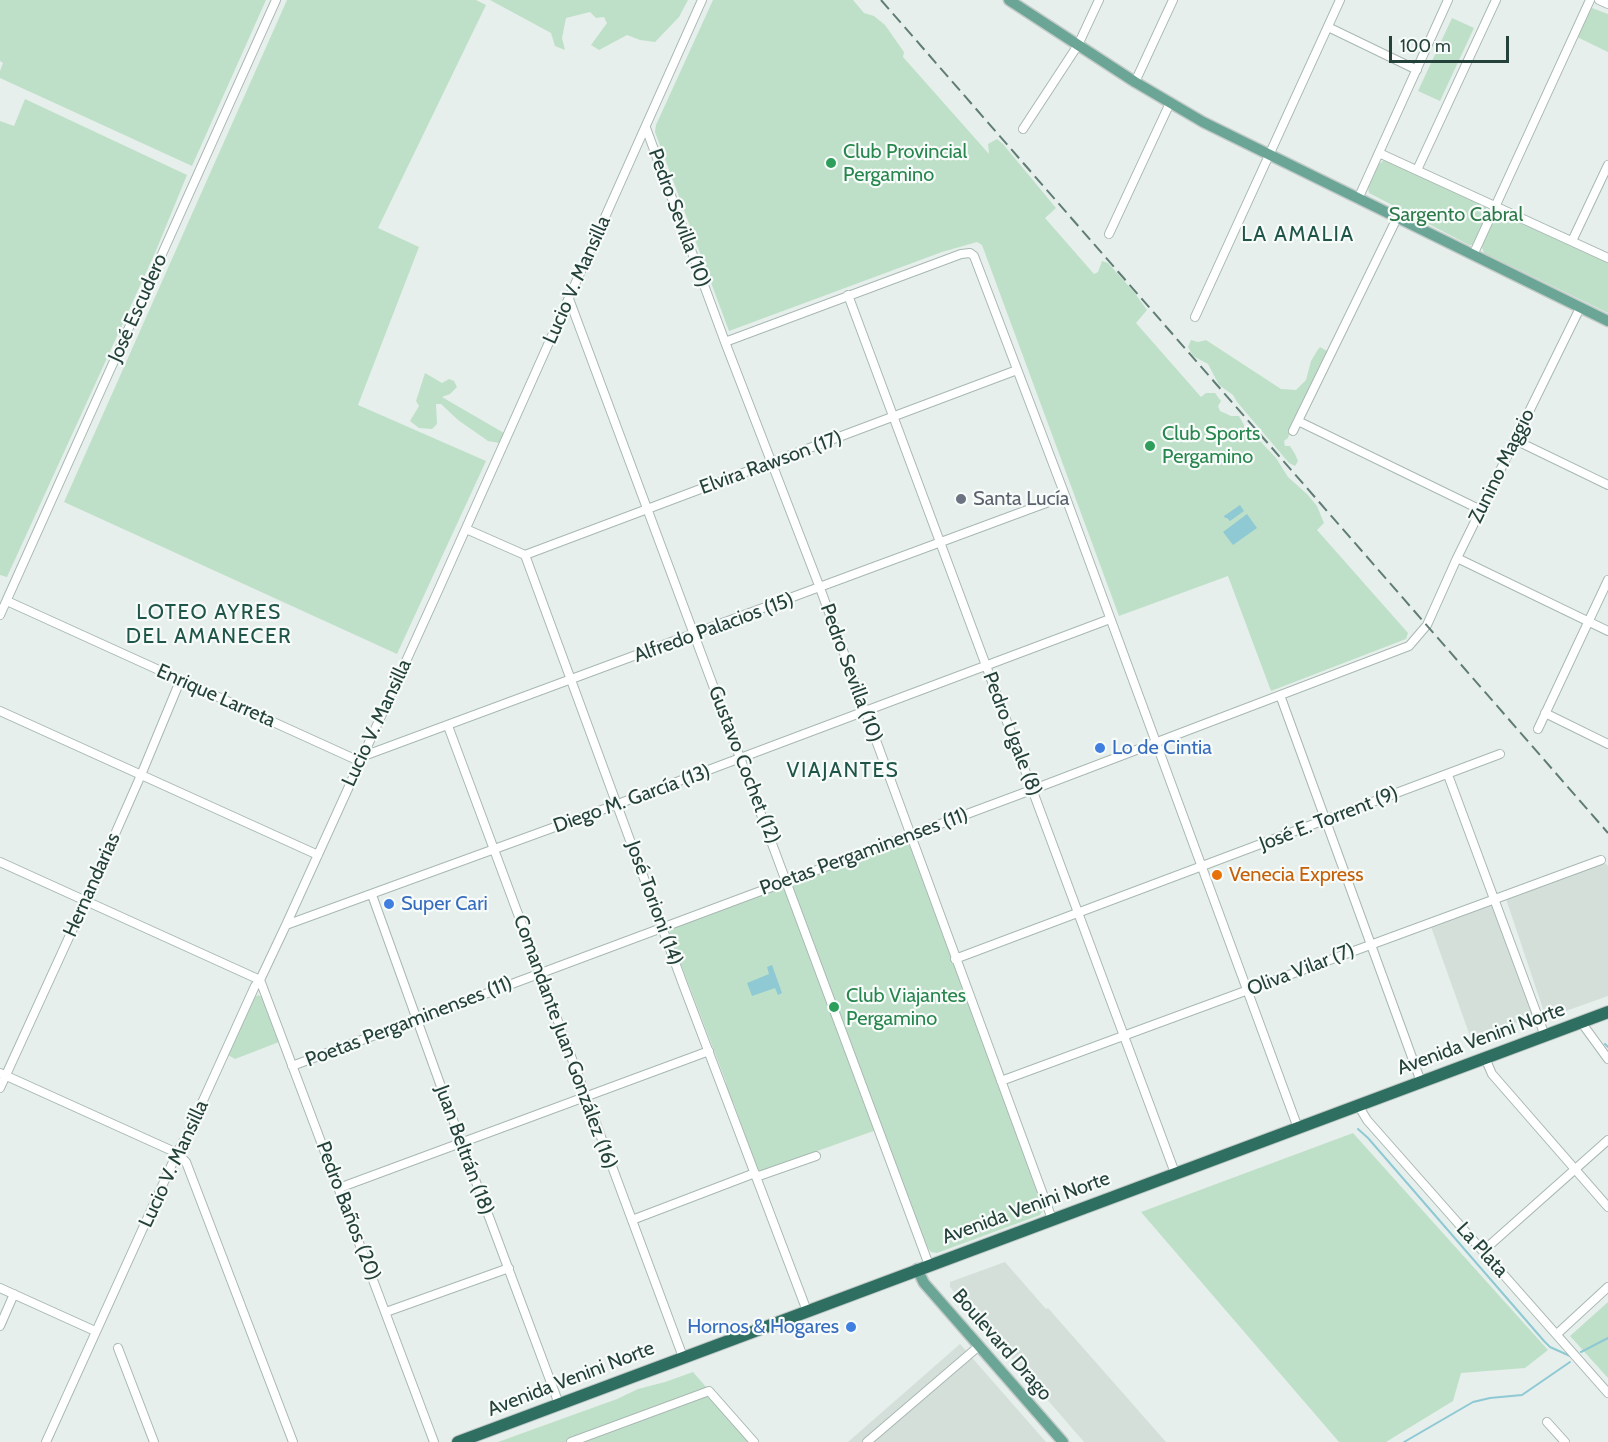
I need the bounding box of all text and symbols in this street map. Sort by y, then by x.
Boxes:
scale bar [1392,24,1512,62]
text: 100 m [1400,35,1451,57]
place label: Club Provincial Pergamino [843,140,967,187]
street label: Pedro Sevilla (10) [643,145,715,291]
marker: Club Provincial Pergamino [824,156,838,170]
park label: Sargento Cabral [1389,203,1523,227]
street label: Lucio V. Mansilla [538,212,616,348]
district label: LA AMALIA [1241,222,1355,248]
street label: José Escudero [103,250,173,366]
street label: Zunino Maggio [1464,405,1540,527]
place label: Club Sports Pergamino [1162,422,1260,469]
street label: Elvira Rawson (17) [696,426,846,500]
marker: Club Sports Pergamino [1143,439,1157,453]
place label: Santa Lucía [973,487,1069,511]
marker: Santa Lucía [954,492,968,506]
street label: Alfredo Palacios (15) [631,588,797,668]
district label: LOTEO AYRES DEL AMANECER [126,600,292,650]
street label: Pedro Sevilla (10) [815,600,887,746]
street label: Lucio V. Mansilla [337,656,417,790]
street label: Enrique Larreta [153,659,279,733]
street label: Pedro Ugale (8) [977,669,1047,799]
street label: Gustavo Cochet (12) [703,683,785,847]
place label: Lo de Cintia [1112,736,1212,760]
marker: Lo de Cintia [1093,741,1107,755]
district label: VIAJANTES [787,758,899,784]
street label: Diego M. García (13) [550,759,714,839]
street label: José E. Torrent (9) [1256,781,1402,857]
street label: Poetas Pergaminenses (11) [757,803,971,901]
street label: Hernandarias [58,829,126,941]
street label: José Torioni (14) [620,838,688,968]
place label: Venecia Express [1229,863,1364,887]
marker: Venecia Express [1210,868,1224,882]
place label: Super Cari [401,892,488,916]
marker: Super Cari [382,897,396,911]
street label: Comandante Juan González (16) [508,912,622,1172]
street label: Oliva Vilar (7) [1244,939,1358,1001]
street label: Poetas Pergaminenses (11) [302,971,516,1073]
place label: Club Viajantes Pergamino [846,984,966,1031]
street label: Avenida Venini Norte [1394,997,1568,1081]
marker: Club Viajantes Pergamino [827,1000,841,1014]
street label: Juan Beltrán (18) [429,1082,499,1218]
street label: Lucio V. Mansilla [134,1097,214,1231]
street label: Pedro Baños (20) [310,1138,386,1284]
street label: Avenida Venini Norte [939,1166,1113,1250]
street label: La Plata [1451,1217,1513,1283]
street label: Boulevard Drago [947,1284,1057,1406]
place label: Hornos & Hogares [687,1315,839,1339]
marker: Hornos & Hogares [844,1320,858,1334]
street label: Avenida Venini Norte [484,1336,658,1422]

